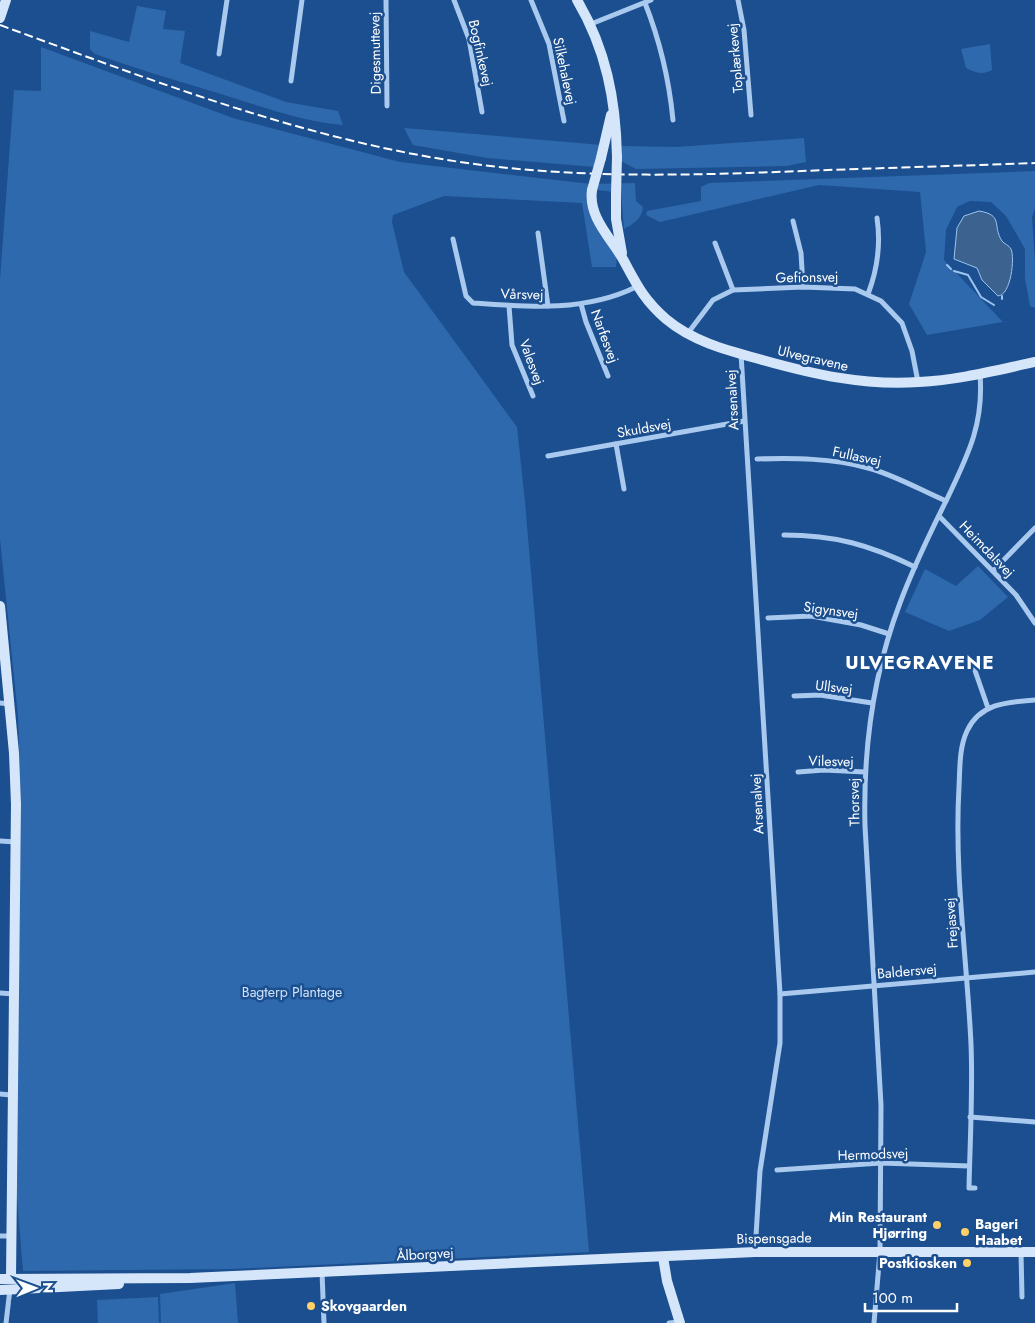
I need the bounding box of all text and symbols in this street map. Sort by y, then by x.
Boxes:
street label: Digesmuttevej [364,12,386,94]
street label: Bogfinkevej [464,18,498,88]
street label: Toplærkevej [722,22,748,94]
street label: Silkehalevej [548,35,582,107]
street label: Gefionsvej [775,266,839,288]
street label: Vårsvej [500,284,544,304]
street label: Narfesvej [586,306,624,366]
street label: Valesvej [515,336,549,388]
street label: Ulvegravene [776,340,850,376]
street label: Arsenalvej [720,369,744,431]
street label: Skuldsvej [615,413,673,443]
street label: Fullasvej [831,441,883,471]
street label: Heimdalsvej [955,516,1019,582]
street label: Sigynsvej [802,596,860,624]
district label: ULVEGRAVENE [845,649,995,676]
street label: Ullsvej [814,675,854,699]
street label: Vilesvej [808,751,854,771]
street label: Arsenalvej [745,773,769,835]
street label: Thorsvej [844,778,864,826]
street label: Frejasvej [939,897,963,949]
street label: Baldersvej [876,958,938,984]
park label: Bagterp Plantage [242,982,342,1002]
street label: Hermodsvej [837,1143,909,1165]
place label: Min Restaurant Hjørring [829,1207,928,1243]
place label: Bageri Haabet [975,1214,1023,1250]
marker: Min Restaurant Hjørring [931,1219,943,1231]
marker: Bageri Haabet [959,1226,971,1238]
street label: Bispensgade [736,1227,812,1249]
street label: Ålborgvej [396,1243,454,1265]
place label: Postkiosken [879,1253,957,1273]
marker: Postkiosken [961,1257,973,1269]
north arrow [10,1263,60,1313]
scale bar [865,1280,958,1312]
text: N [38,1282,58,1294]
text: 100 m [872,1287,913,1309]
place label: Skovgaarden [321,1296,407,1316]
marker: Skovgaarden [305,1300,317,1312]

